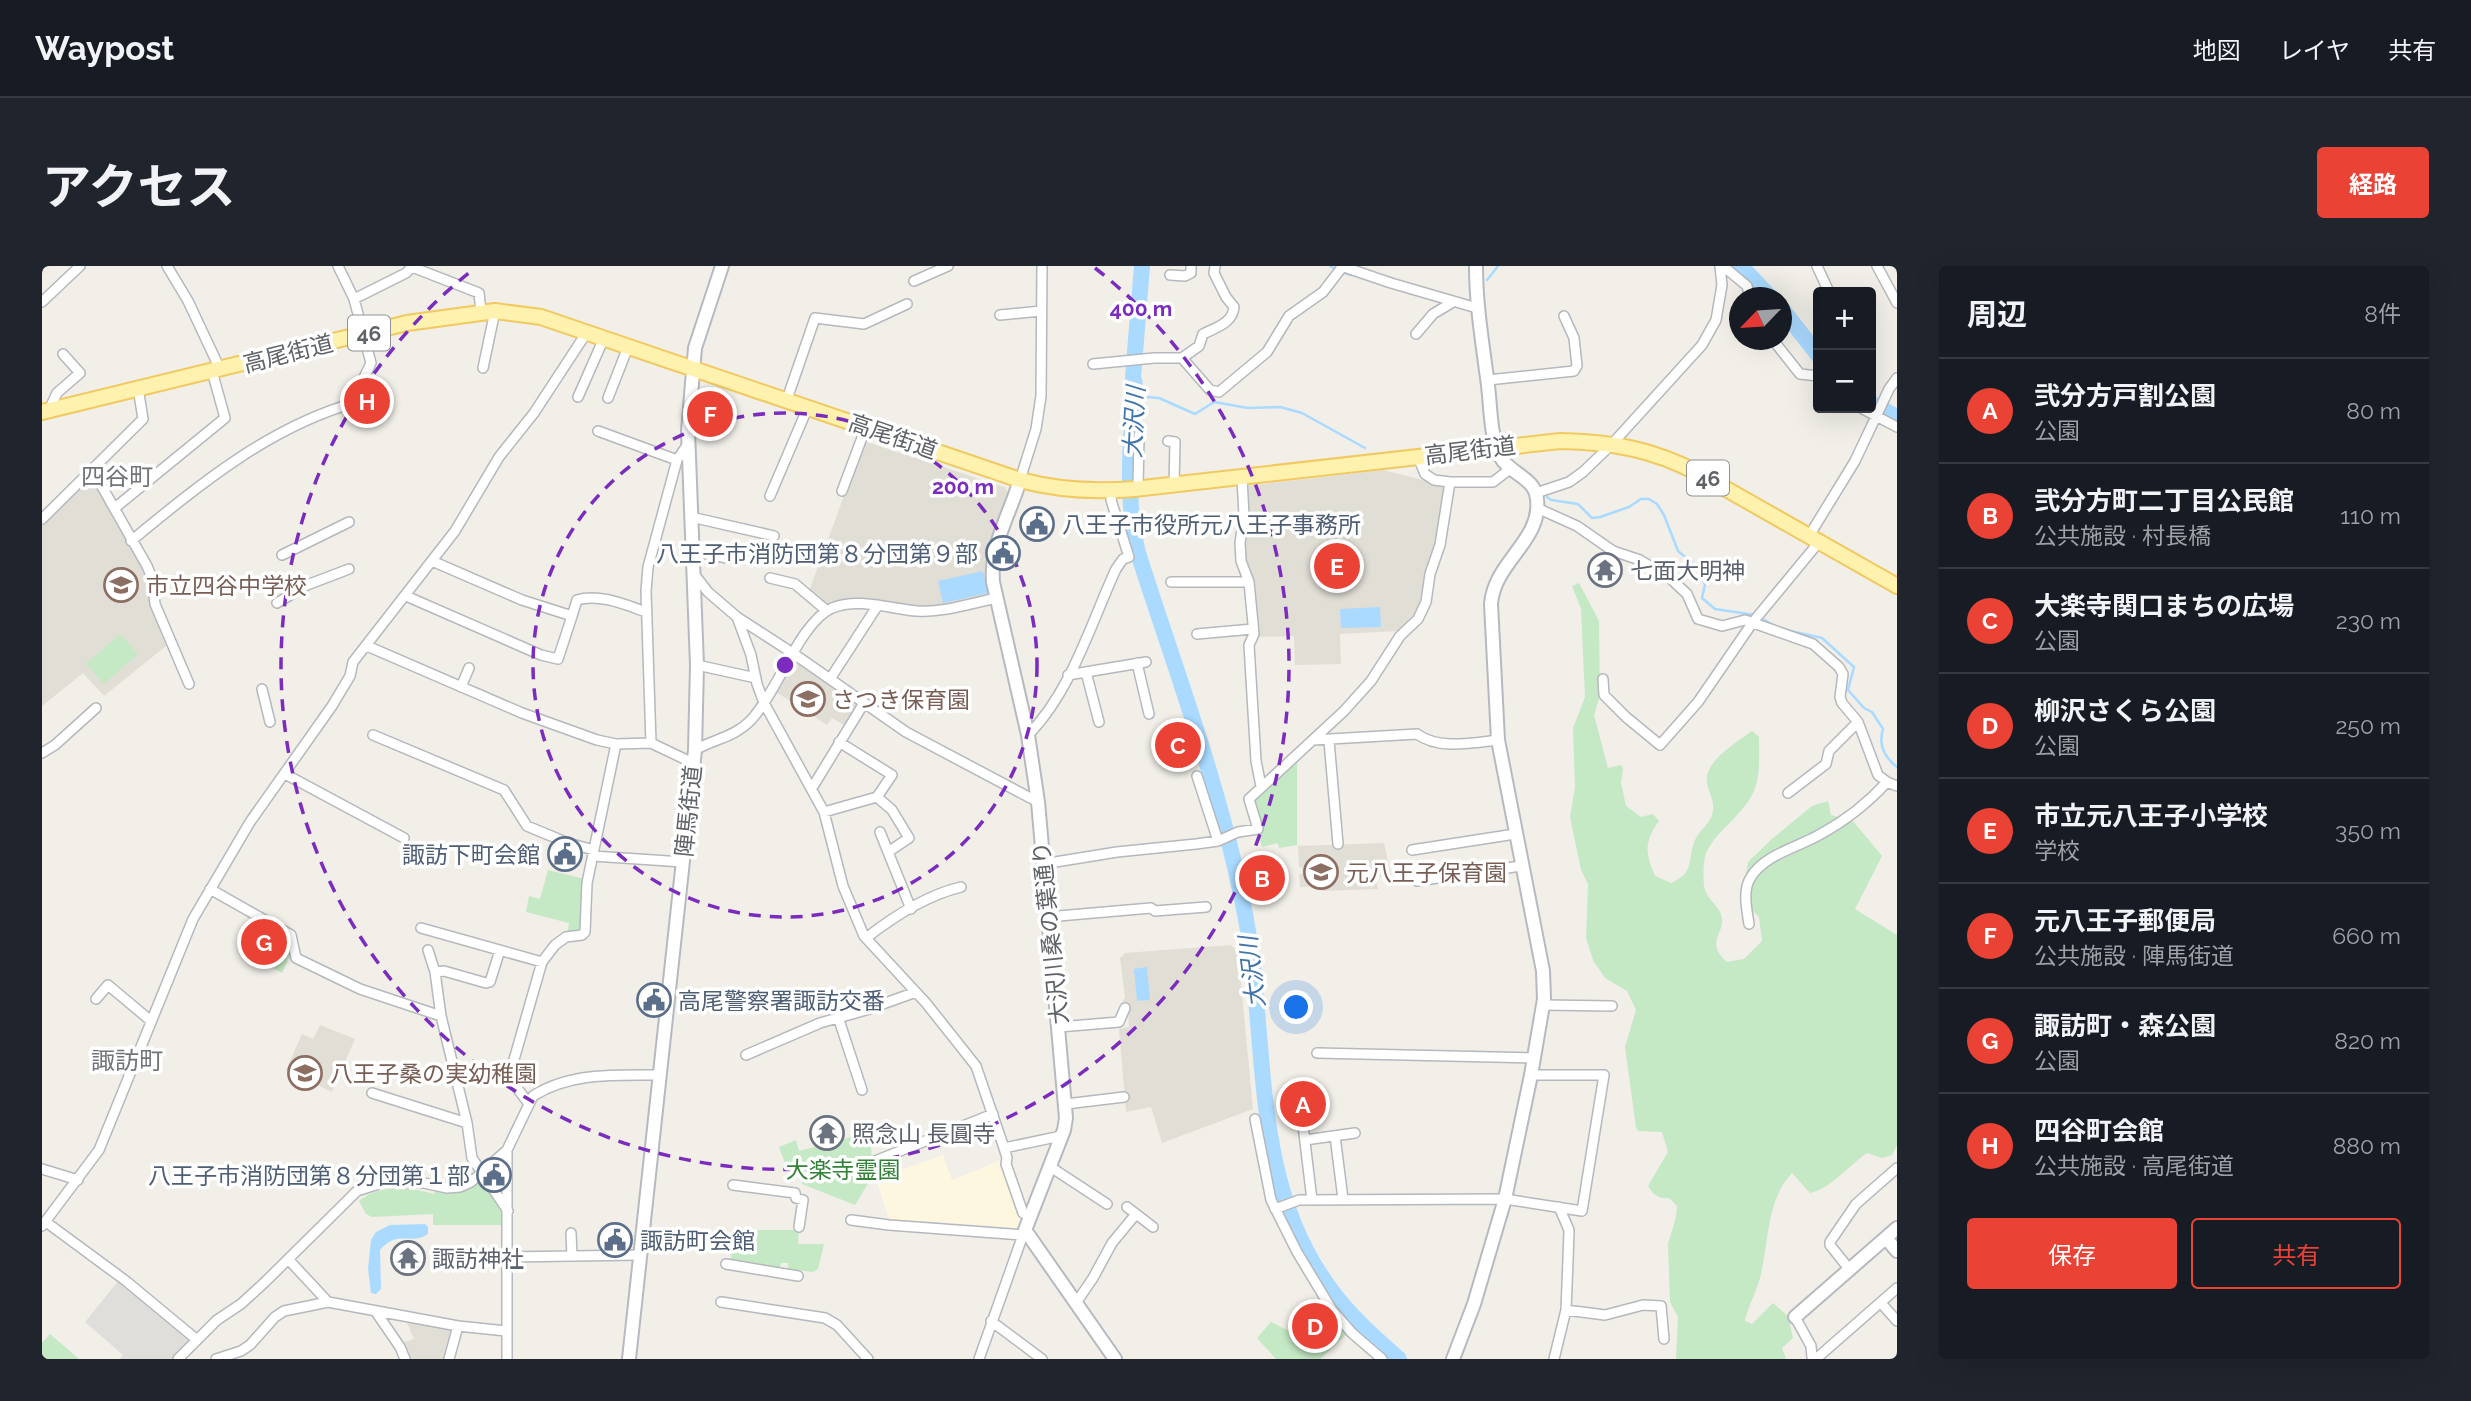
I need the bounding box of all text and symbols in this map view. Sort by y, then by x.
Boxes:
text: Waypost [35,29,174,68]
text: 地図 [2193,36,2241,65]
text: レイヤ [2279,36,2350,65]
text: 共有 [2388,36,2436,65]
button: 経路 [2317,147,2429,218]
text: アクセス [42,158,236,215]
north arrow [1729,287,1792,350]
map controls [1813,287,1876,413]
button: + [1813,287,1876,350]
text: 400 m [1110,296,1172,321]
text: 周辺 [1967,297,2027,332]
text: 8件 [2364,300,2401,327]
road number: 46 [348,316,390,350]
street label: 高尾街道 [240,329,336,377]
button: − [1813,350,1876,413]
pin: H [344,375,390,427]
text: 弐分方戸割公園 [2034,381,2216,411]
water label: 大沢川 [1118,382,1151,459]
pin: F [687,388,733,440]
text: A [1982,397,1998,424]
text: 80 m [2346,397,2401,424]
street label: 高尾街道 [845,408,941,464]
text: 公園 [2034,417,2080,444]
street label: 高尾街道 [1423,431,1517,469]
road number: 46 [1687,460,1729,496]
district label: 四谷町 [81,462,153,491]
text: 200 m [932,474,994,499]
text: 弐分方町二丁目公民館 [2034,486,2294,516]
text: B [1982,502,1998,529]
text: 110 m [2340,502,2401,529]
public building icon: 八王子市役所元八王子事務所 [1018,505,1056,543]
place label: 八王子市役所元八王子事務所 [1062,511,1361,538]
text: 公共施設 · 村長橋 [2034,522,2211,549]
public building icon: 八王子市消防団第８分団第９部 [984,534,1022,572]
place label: 八王子市消防団第８分団第９部 [656,540,978,567]
pin: E [1314,540,1360,592]
temple icon: 七面大明神 [1586,551,1624,589]
place label: 七面大明神 [1630,557,1745,584]
school or university icon: 市立四谷中学校 [102,566,140,604]
place label: 市立四谷中学校 [146,572,307,599]
text: 大楽寺関口まちの広場 [2034,591,2294,621]
text: C [1982,607,1998,634]
text: 230 m [2336,607,2401,634]
text: 公園 [2034,627,2080,654]
centre of rings [773,653,797,677]
school or university icon: さつき保育園 [789,680,827,718]
place label: さつき保育園 [832,686,970,713]
text: 柳沢さくら公園 [2034,696,2216,726]
text: D [1982,712,1998,739]
text: 250 m [2335,712,2401,739]
pin: C [1155,719,1201,771]
text: 公園 [2034,732,2080,759]
street label: 陣馬街道 [670,764,706,858]
text: 市立元八王子小学校 [2034,801,2268,831]
text: E [1983,817,1997,844]
text: 350 m [2335,817,2401,844]
public building icon: 諏訪下町会館 [546,835,584,873]
text: 学校 [2034,837,2080,864]
street label: 大沢川桑の葉通り [1027,840,1073,1026]
place label: 諏訪下町会館 [402,841,540,868]
pin: B [1239,852,1285,904]
school or university icon: 元八王子保育園 [1302,853,1340,891]
place label: 元八王子保育園 [1346,859,1507,886]
text: 元八王子郵便局 [2034,906,2216,936]
pin: G [241,916,287,968]
text: F [1983,922,1997,949]
text: 660 m [2332,922,2401,949]
water label: 大沢川 [1233,932,1271,1009]
text: 公共施設 · 陣馬街道 [2034,942,2234,969]
public building icon: 高尾警察署諏訪交番 [635,981,673,1019]
place label: 高尾警察署諏訪交番 [678,987,885,1014]
your location [1279,990,1313,1024]
text: 諏訪町・森公園 [2034,1011,2216,1041]
text: G [1982,1027,1998,1054]
text: 820 m [2334,1027,2401,1054]
district label: 諏訪町 [91,1046,163,1075]
text: 公園 [2034,1047,2080,1074]
school or university icon: 八王子桑の実幼稚園 [286,1054,324,1092]
place label: 八王子桑の実幼稚園 [330,1060,537,1087]
pin: A [1280,1078,1326,1130]
temple icon: 照念山 長圓寺 [808,1114,846,1152]
text: 四谷町会館 [2034,1116,2164,1146]
place label: 照念山 長圓寺 [852,1120,996,1147]
text: H [1981,1132,1999,1159]
text: 880 m [2333,1132,2401,1159]
text: 公共施設 · 高尾街道 [2034,1152,2234,1179]
public building icon: 八王子市消防団第８分団第１部 [475,1156,513,1194]
park label: 大楽寺霊園 [786,1156,901,1183]
place label: 八王子市消防団第８分団第１部 [148,1162,470,1189]
button: 保存 [1967,1218,2177,1289]
button: 共有 [2191,1218,2401,1289]
public building icon: 諏訪町会館 [596,1221,634,1259]
place label: 諏訪町会館 [640,1227,755,1254]
temple icon: 諏訪神社 [389,1239,427,1277]
place label: 諏訪神社 [432,1245,524,1272]
pin: D [1292,1300,1338,1352]

